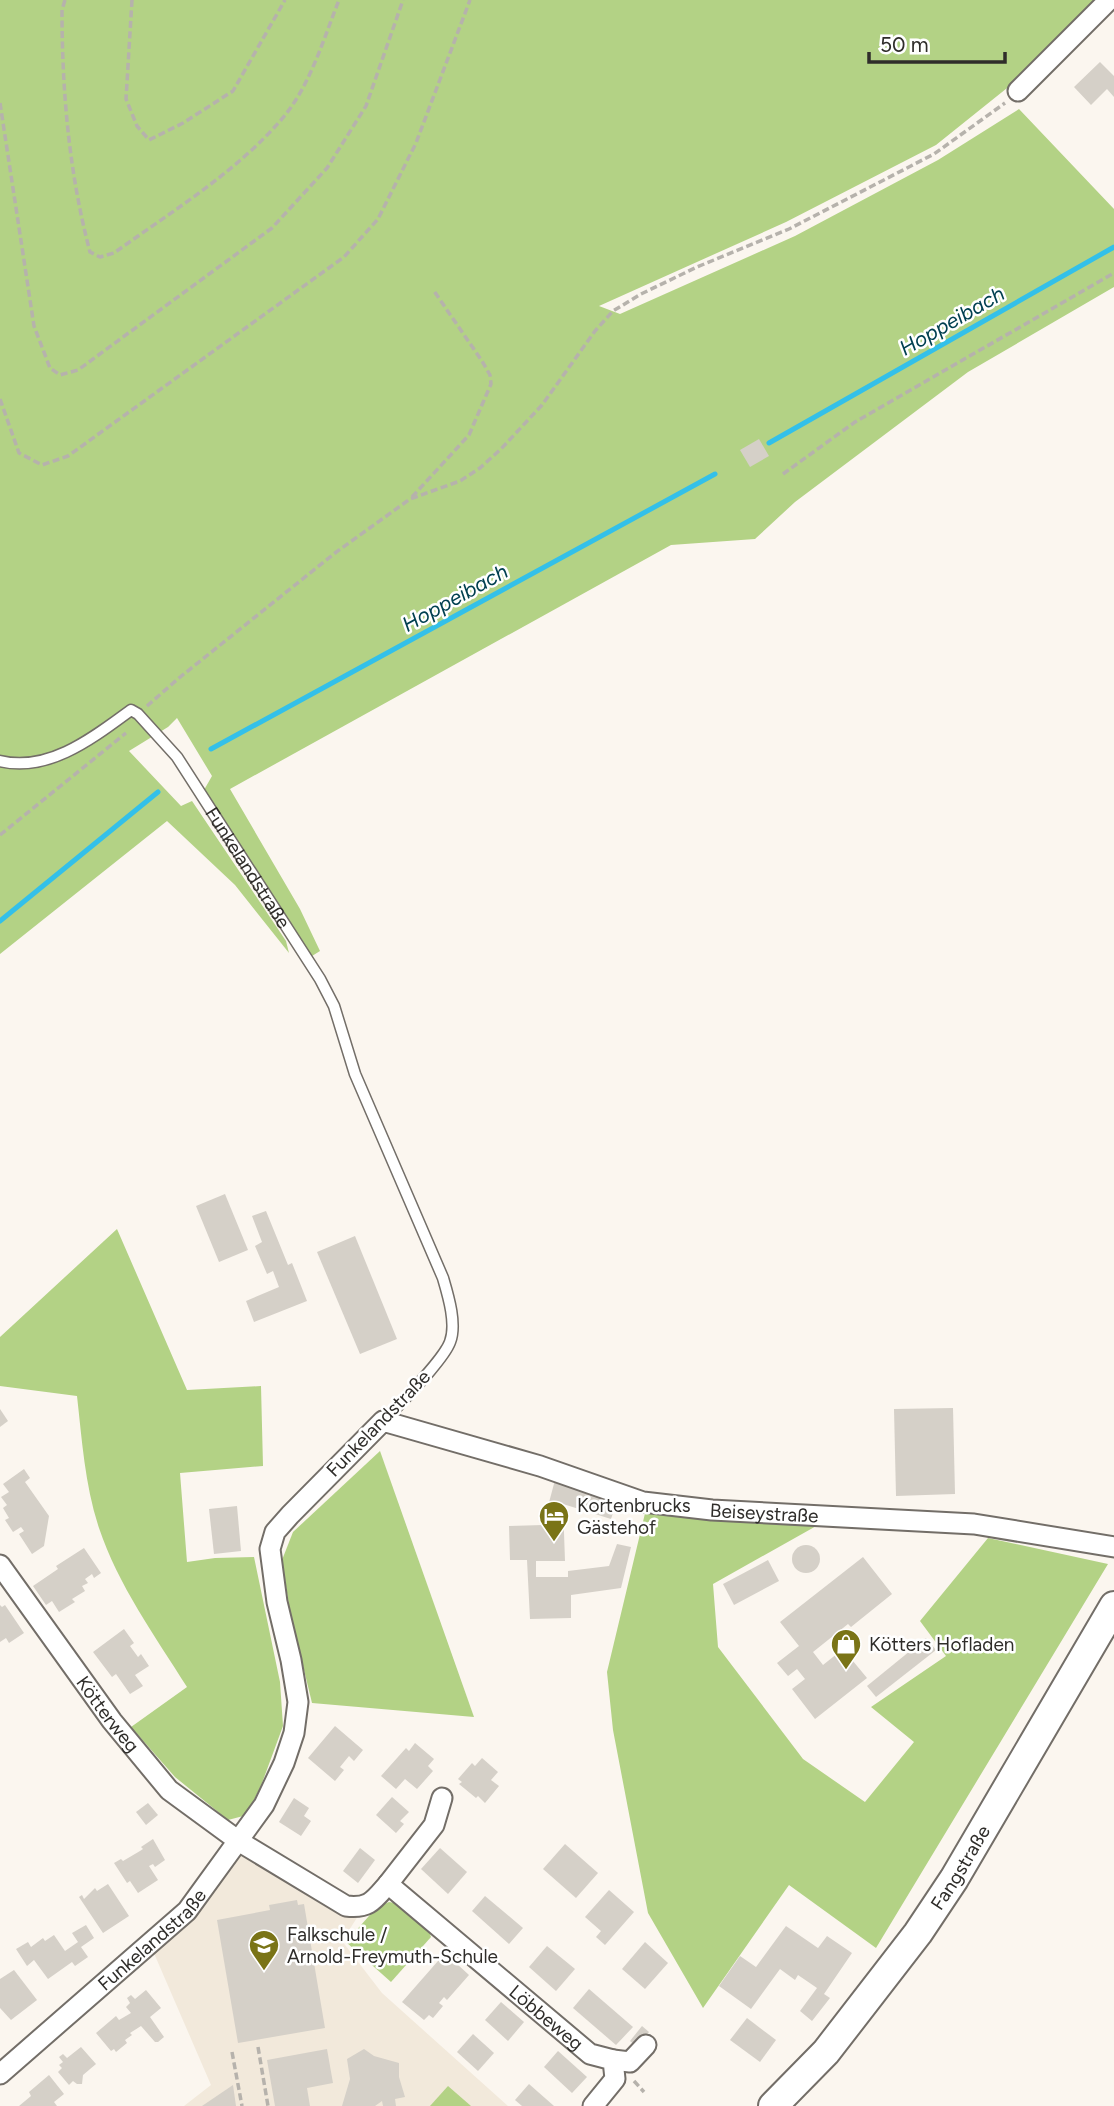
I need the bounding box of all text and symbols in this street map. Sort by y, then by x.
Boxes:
scale bar [869,21,1006,65]
text: 50 m [880,32,929,57]
water label: Hoppeibach [895,280,1009,361]
water label: Hoppeibach [398,558,512,637]
street label: Funkelandstraße [200,803,295,933]
street label: Funkelandstraße [322,1365,435,1482]
place label: Kortenbrucks Gästehof [577,1494,691,1539]
hotel icon: Kortenbrucks Gästehof [537,1499,571,1543]
street label: Beiseystraße [709,1499,819,1528]
shop icon: Kötters Hofladen [829,1627,863,1671]
place label: Kötters Hofladen [869,1633,1014,1656]
street label: Kötterweg [71,1672,144,1757]
street label: Fangstraße [926,1821,995,1914]
street label: Funkelandstraße [93,1884,211,1996]
place label: Falkschule / Arnold-Freymuth-Schule [287,1923,498,1968]
school or university icon: Falkschule / Arnold-Freymuth-Schule [247,1928,281,1972]
street label: Löbbeweg [504,1980,588,2055]

